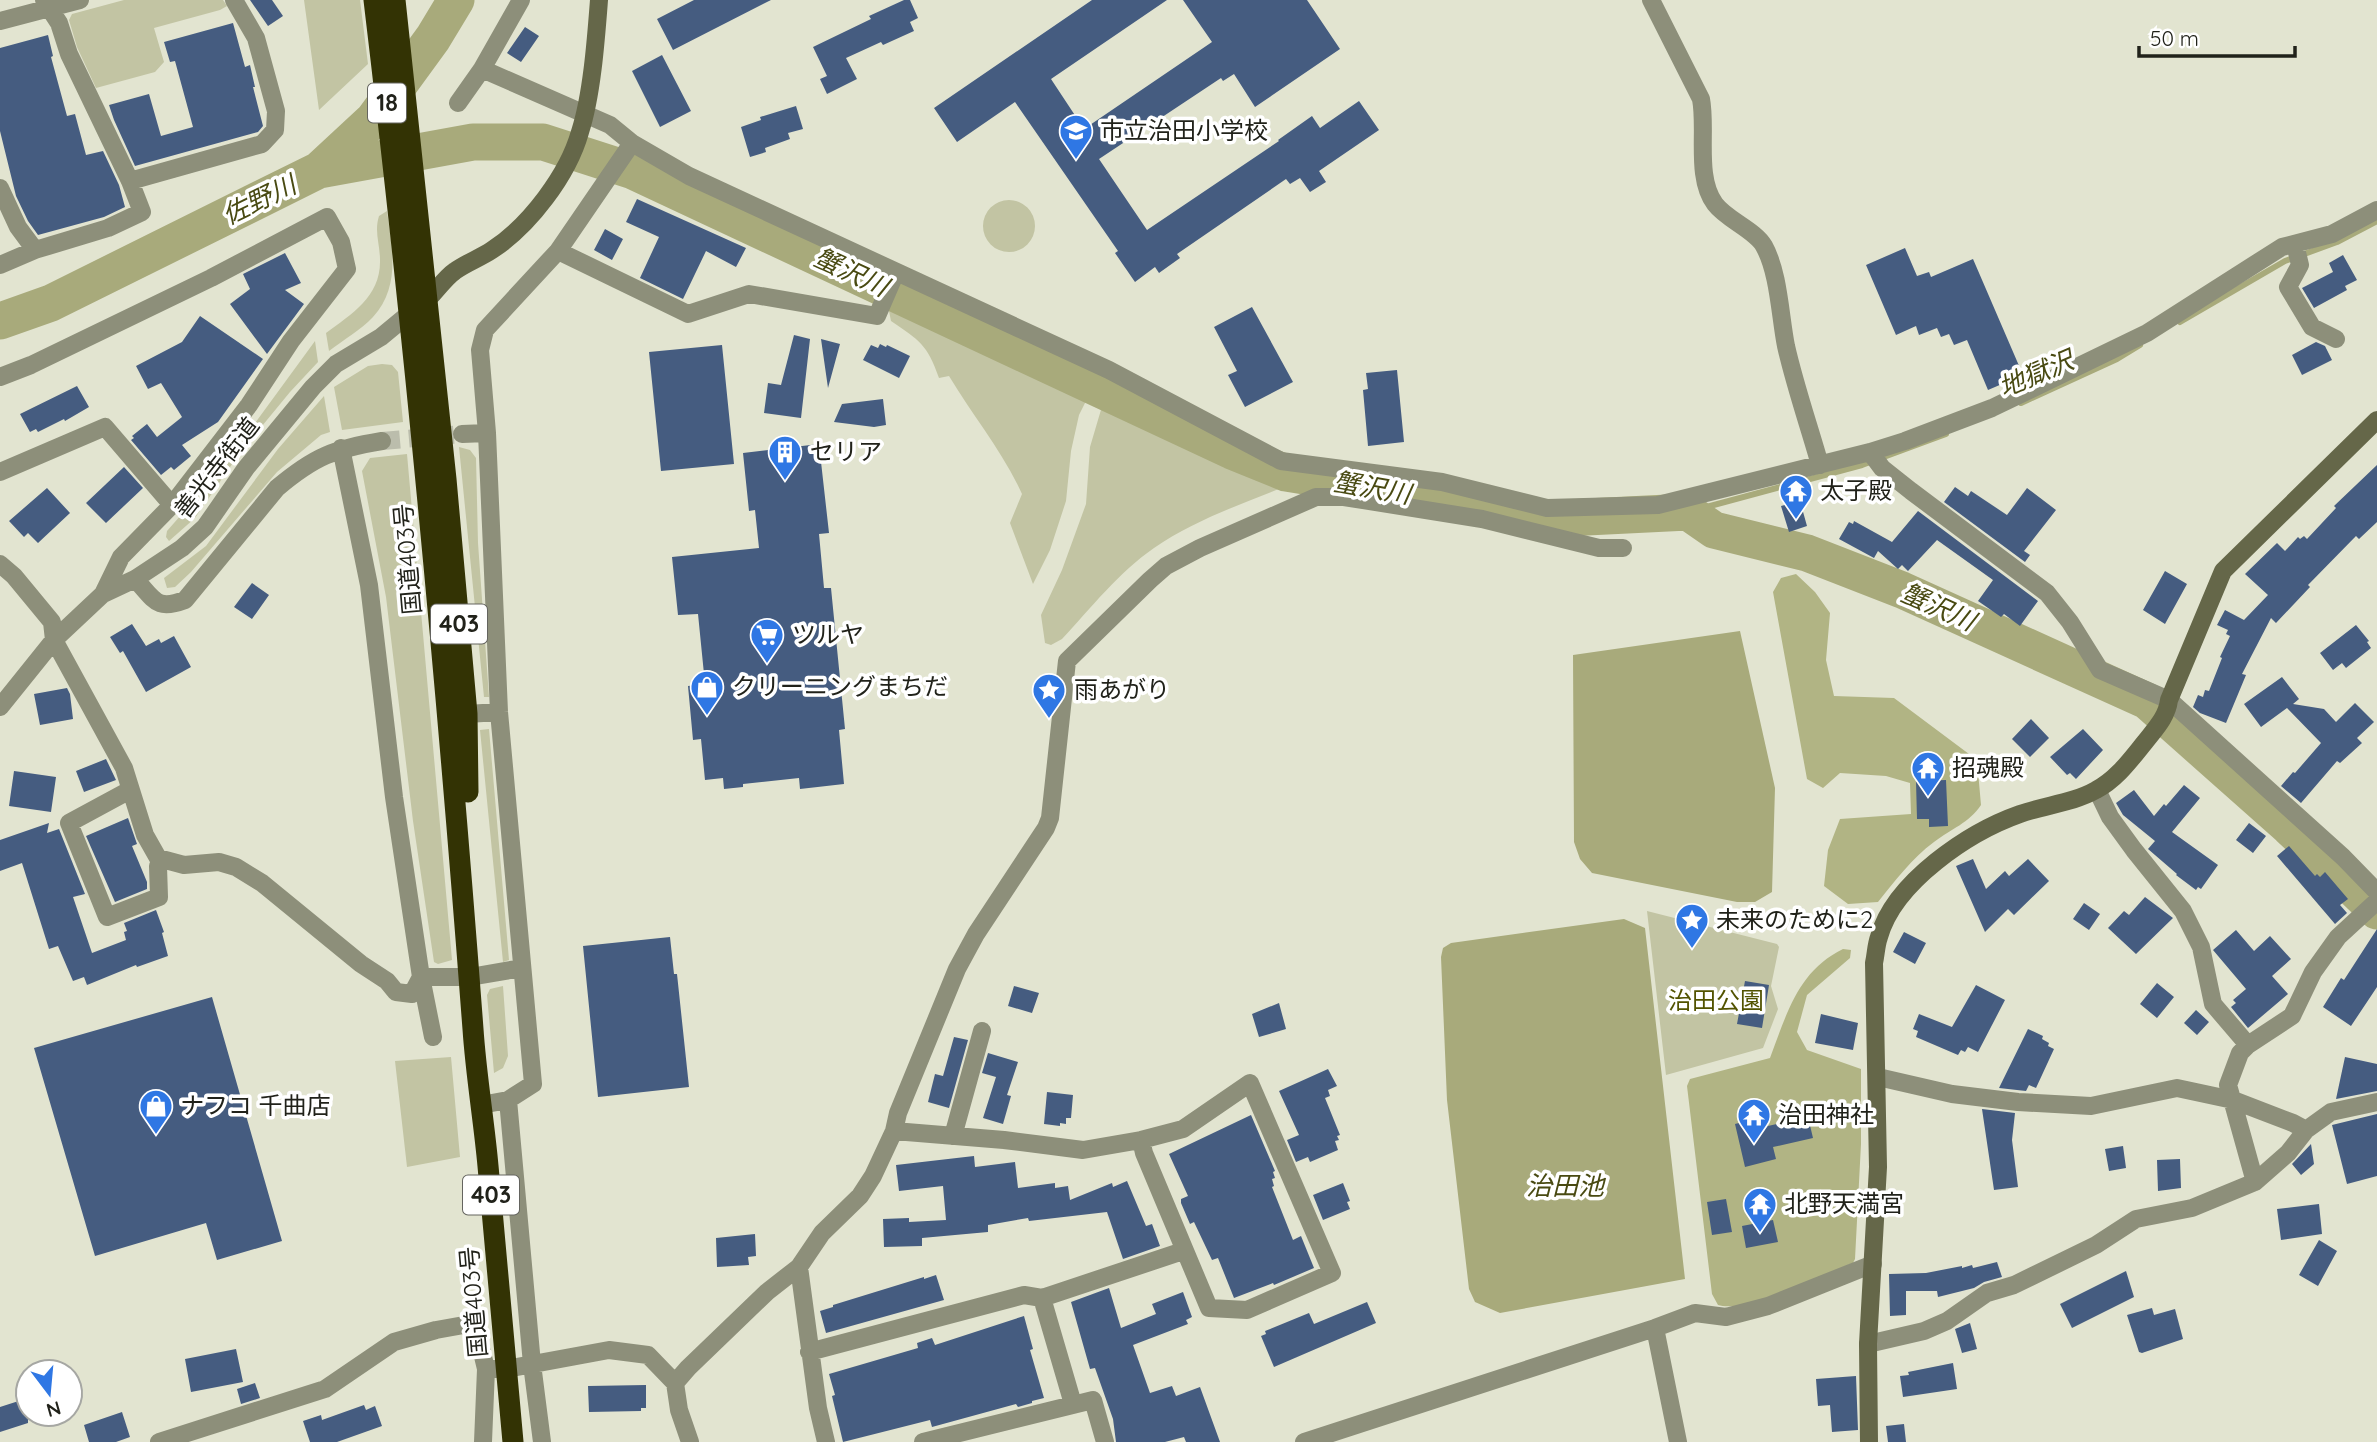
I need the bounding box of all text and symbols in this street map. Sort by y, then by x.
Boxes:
scale bar [2139,14,2295,58]
text: 50 m [2150,25,2199,51]
road number: 18 [368,83,406,122]
school or university icon: 市立治田小学校 [1057,112,1095,161]
place label: 市立治田小学校 [1100,115,1268,145]
water label: 佐野川 [216,166,304,231]
water label: 蟹沢川 [809,240,896,304]
water label: 地獄沢 [1993,342,2081,404]
street label: 善光寺街道 [167,411,265,524]
building icon: セリア [766,433,804,482]
place label: セリア [810,436,882,466]
water label: 蟹沢川 [1331,464,1416,511]
temple icon: 太子殿 [1777,472,1815,521]
place label: 太子殿 [1820,475,1892,505]
street label: 国道403号 [387,502,427,616]
water label: 蟹沢川 [1896,576,1983,639]
road number: 403 [431,604,487,644]
supermarket icon: ツルヤ [748,616,786,665]
place label: ツルヤ [792,619,864,649]
shop icon: クリーニングまちだ [688,668,726,717]
place label: クリーニングまちだ [732,671,948,701]
place icon: 雨あがり [1030,671,1068,720]
place label: 雨あがり [1074,674,1170,704]
temple icon: 招魂殿 [1909,749,1947,798]
place label: 招魂殿 [1952,752,2024,782]
place icon: 未来のために2 [1673,901,1711,950]
place label: 未来のために2 [1716,904,1873,934]
park label: 治田公園 [1668,985,1764,1015]
shop icon: ナフコ 千曲店 [137,1087,175,1136]
place label: ナフコ 千曲店 [180,1090,331,1120]
temple icon: 治田神社 [1735,1096,1773,1145]
place label: 治田神社 [1778,1099,1874,1129]
water label: 治田池 [1526,1169,1607,1202]
road number: 403 [463,1176,519,1214]
temple icon: 北野天満宮 [1741,1185,1779,1234]
place label: 北野天満宮 [1784,1188,1904,1218]
street label: 国道403号 [453,1245,493,1359]
north arrow [14,1358,84,1428]
text: N [44,1396,64,1423]

